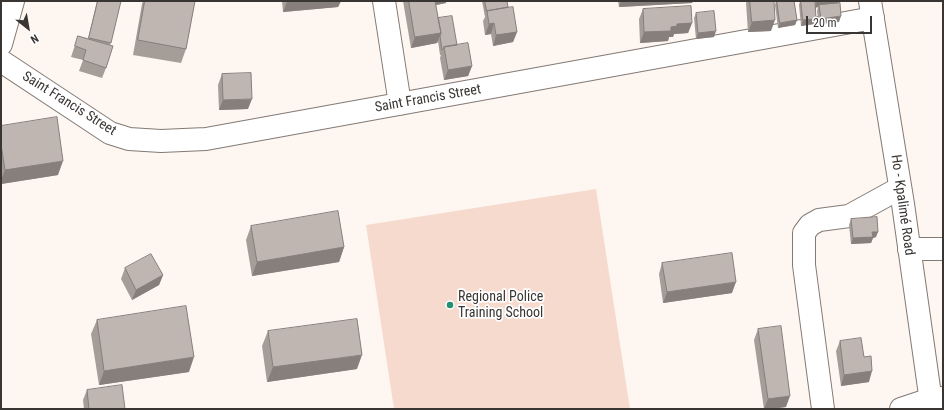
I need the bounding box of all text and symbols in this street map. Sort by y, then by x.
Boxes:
north arrow [8,8,48,48]
scale bar [808,8,874,34]
text: 20 m [813,16,837,30]
text: N [28,31,41,46]
street label: Saint Francis Street [19,68,119,140]
street label: Saint Francis Street [374,81,482,117]
street label: Ho - Kpalimé Road [887,154,917,256]
place label: Regional Police Training School [458,289,543,322]
marker: Regional Police Training School [445,300,455,310]

